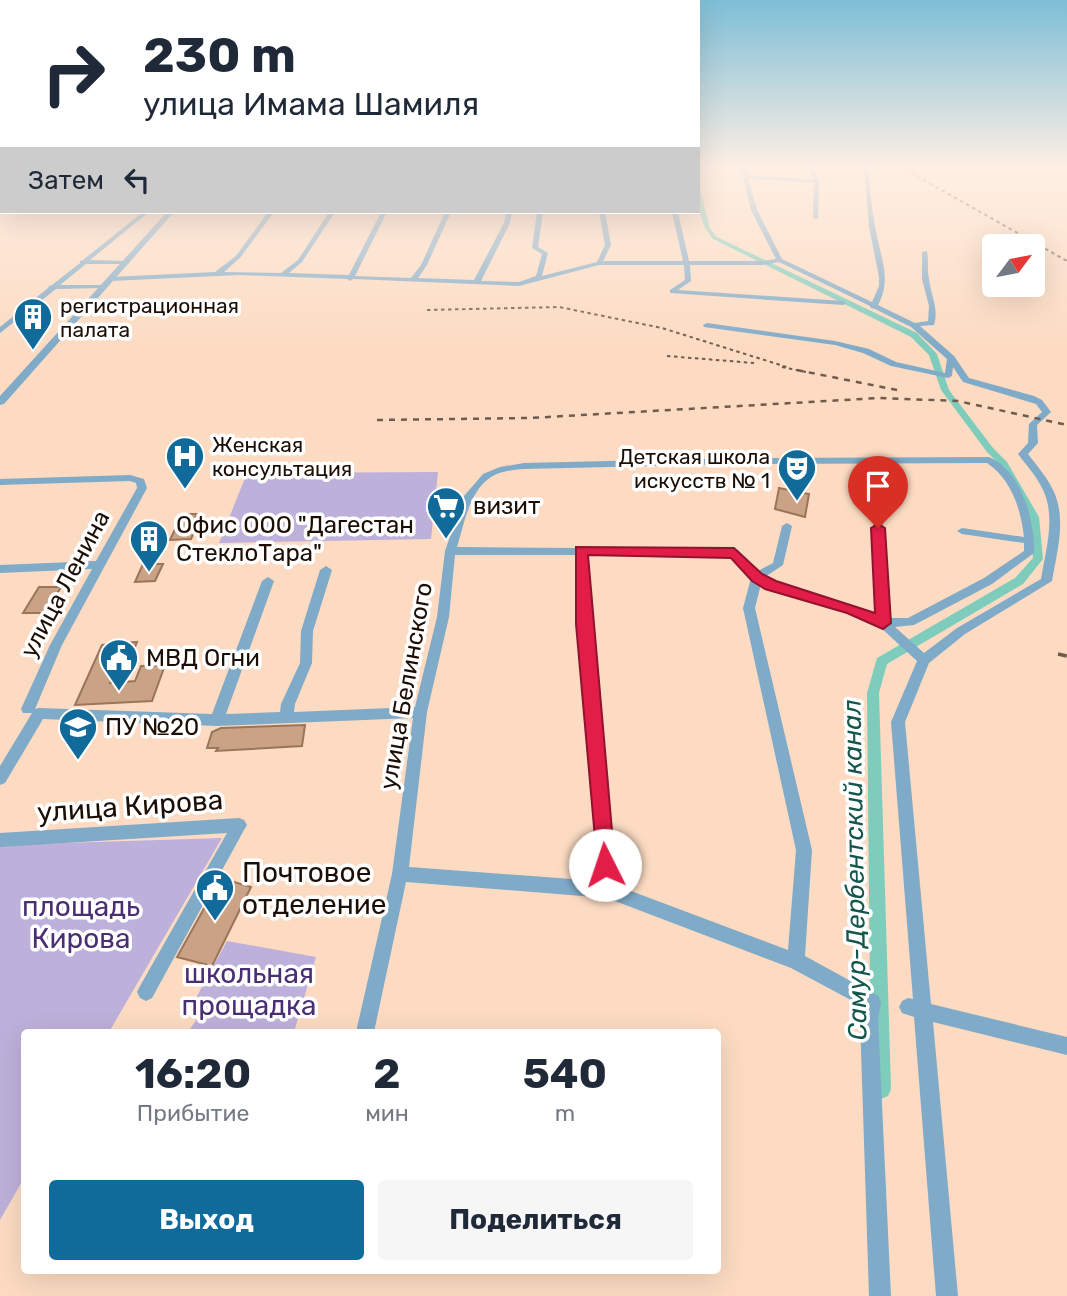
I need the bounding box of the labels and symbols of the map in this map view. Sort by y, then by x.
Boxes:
north arrow [982,234,1045,298]
place label: регистрационная палата [60,293,239,342]
building icon: регистрационная палата [12,296,54,351]
place label: Женская консультация [212,432,352,481]
hospital icon: Женская консультация [164,435,206,490]
place label: Детская школа искусств № 1 [619,444,770,493]
theatre icon: Детская школа искусств № 1 [776,447,818,502]
pin [848,456,908,528]
supermarket icon: визит [425,485,467,540]
place label: визит [473,492,540,520]
street label: улица Ленина [15,506,115,662]
place label: Офис ООО "Дагестан СтеклоТара" [176,511,414,567]
building icon: Офис ООО "Дагестан СтеклоТара" [128,518,170,573]
street label: улица Белинского [374,580,438,792]
public building icon: МВД Огни [98,637,140,692]
place label: МВД Огни [146,644,260,672]
water label: Самур-Дербентский канал [837,699,873,1041]
school or university icon: ПУ №20 [57,706,99,761]
place label: ПУ №20 [105,713,199,741]
street label: улица Кирова [36,783,224,829]
position arrow [568,828,642,902]
place label: Почтовое отделение [242,856,386,921]
public building icon: Почтовое отделение [194,867,236,922]
park label: площадь Кирова [22,890,140,955]
park label: школьная прощадка [182,957,316,1022]

